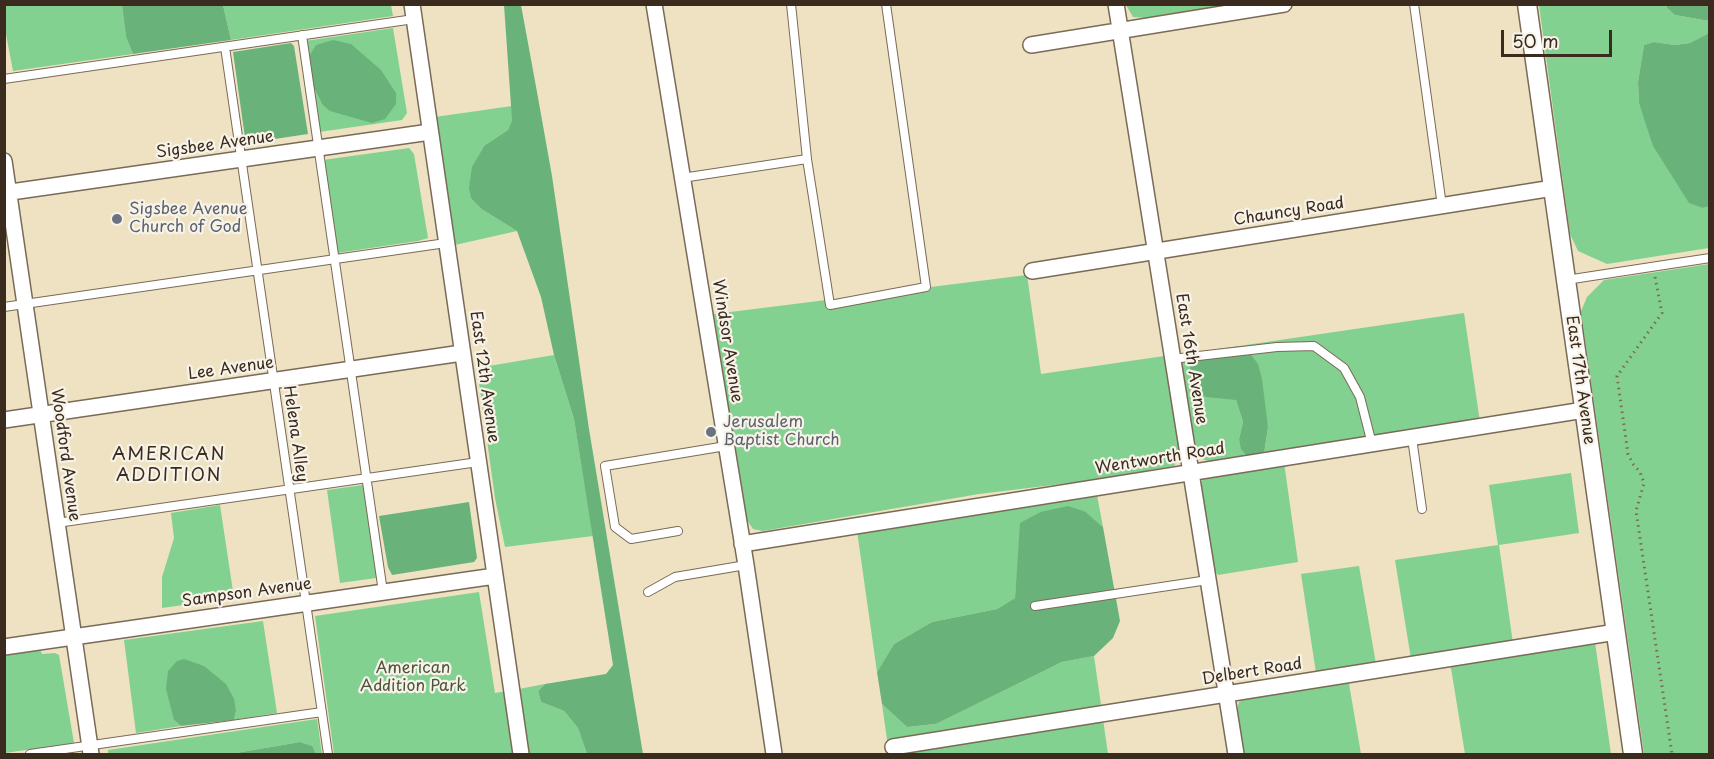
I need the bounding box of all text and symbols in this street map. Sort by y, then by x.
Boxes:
scale bar [1504,18,1615,56]
text: 50 m [1512,27,1559,54]
street label: Sigsbee Avenue [155,127,275,163]
street label: Chauncy Road [1232,194,1346,230]
place label: Sigsbee Avenue Church of God [129,200,247,238]
marker: Sigsbee Avenue Church of God [110,212,124,226]
street label: Windsor Avenue [708,278,746,404]
street label: East 16th Avenue [1171,292,1211,426]
street label: East 12th Avenue [465,310,503,444]
street label: East 17th Avenue [1561,314,1599,446]
street label: Lee Avenue [187,353,275,385]
street label: Helena Alley [279,384,311,484]
street label: Woodford Avenue [46,387,84,523]
place label: Jerusalem Baptist Church [723,413,840,451]
marker: Jerusalem Baptist Church [704,425,718,439]
street label: Wentworth Road [1094,439,1226,479]
district label: AMERICAN ADDITION [113,444,225,486]
street label: Sampson Avenue [181,574,313,612]
street label: Delbert Road [1200,655,1304,689]
park label: American Addition Park [360,659,466,697]

